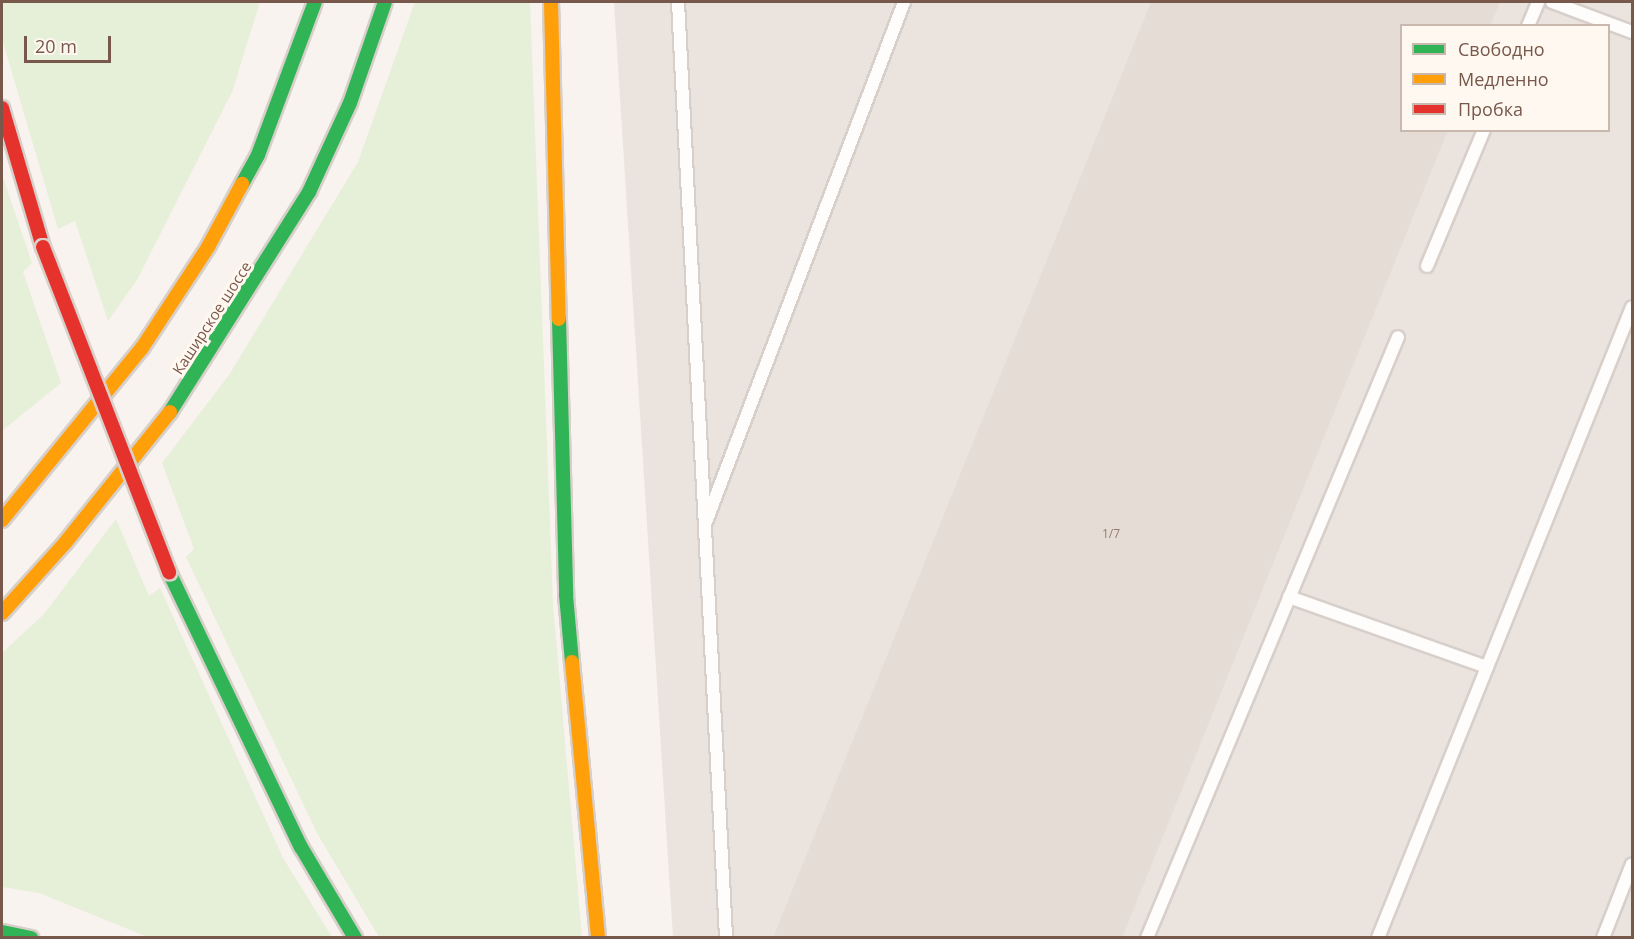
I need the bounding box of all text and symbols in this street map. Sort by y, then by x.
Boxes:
scale bar [27,24,114,62]
legend [1400,24,1610,132]
text: 20 m [35,34,77,58]
text: Свободно [1458,37,1545,61]
text: Медленно [1458,67,1549,91]
text: Пробка [1458,97,1523,121]
street label: Каширское шоссе [169,258,255,378]
house number: 1/7 [1102,527,1120,541]

